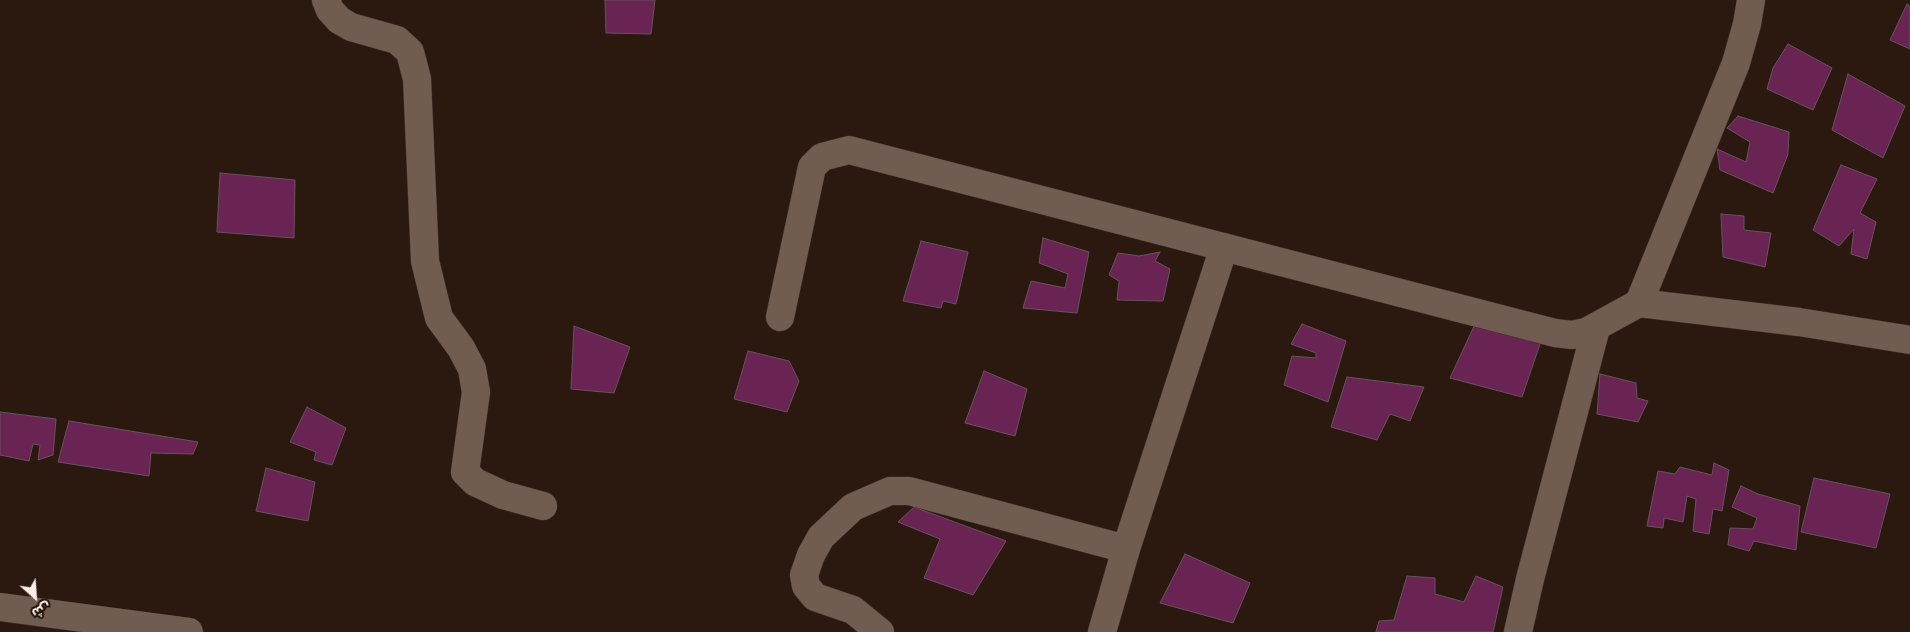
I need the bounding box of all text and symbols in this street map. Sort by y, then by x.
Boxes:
north arrow [10,572,60,622]
text: ش [29,599,54,623]

